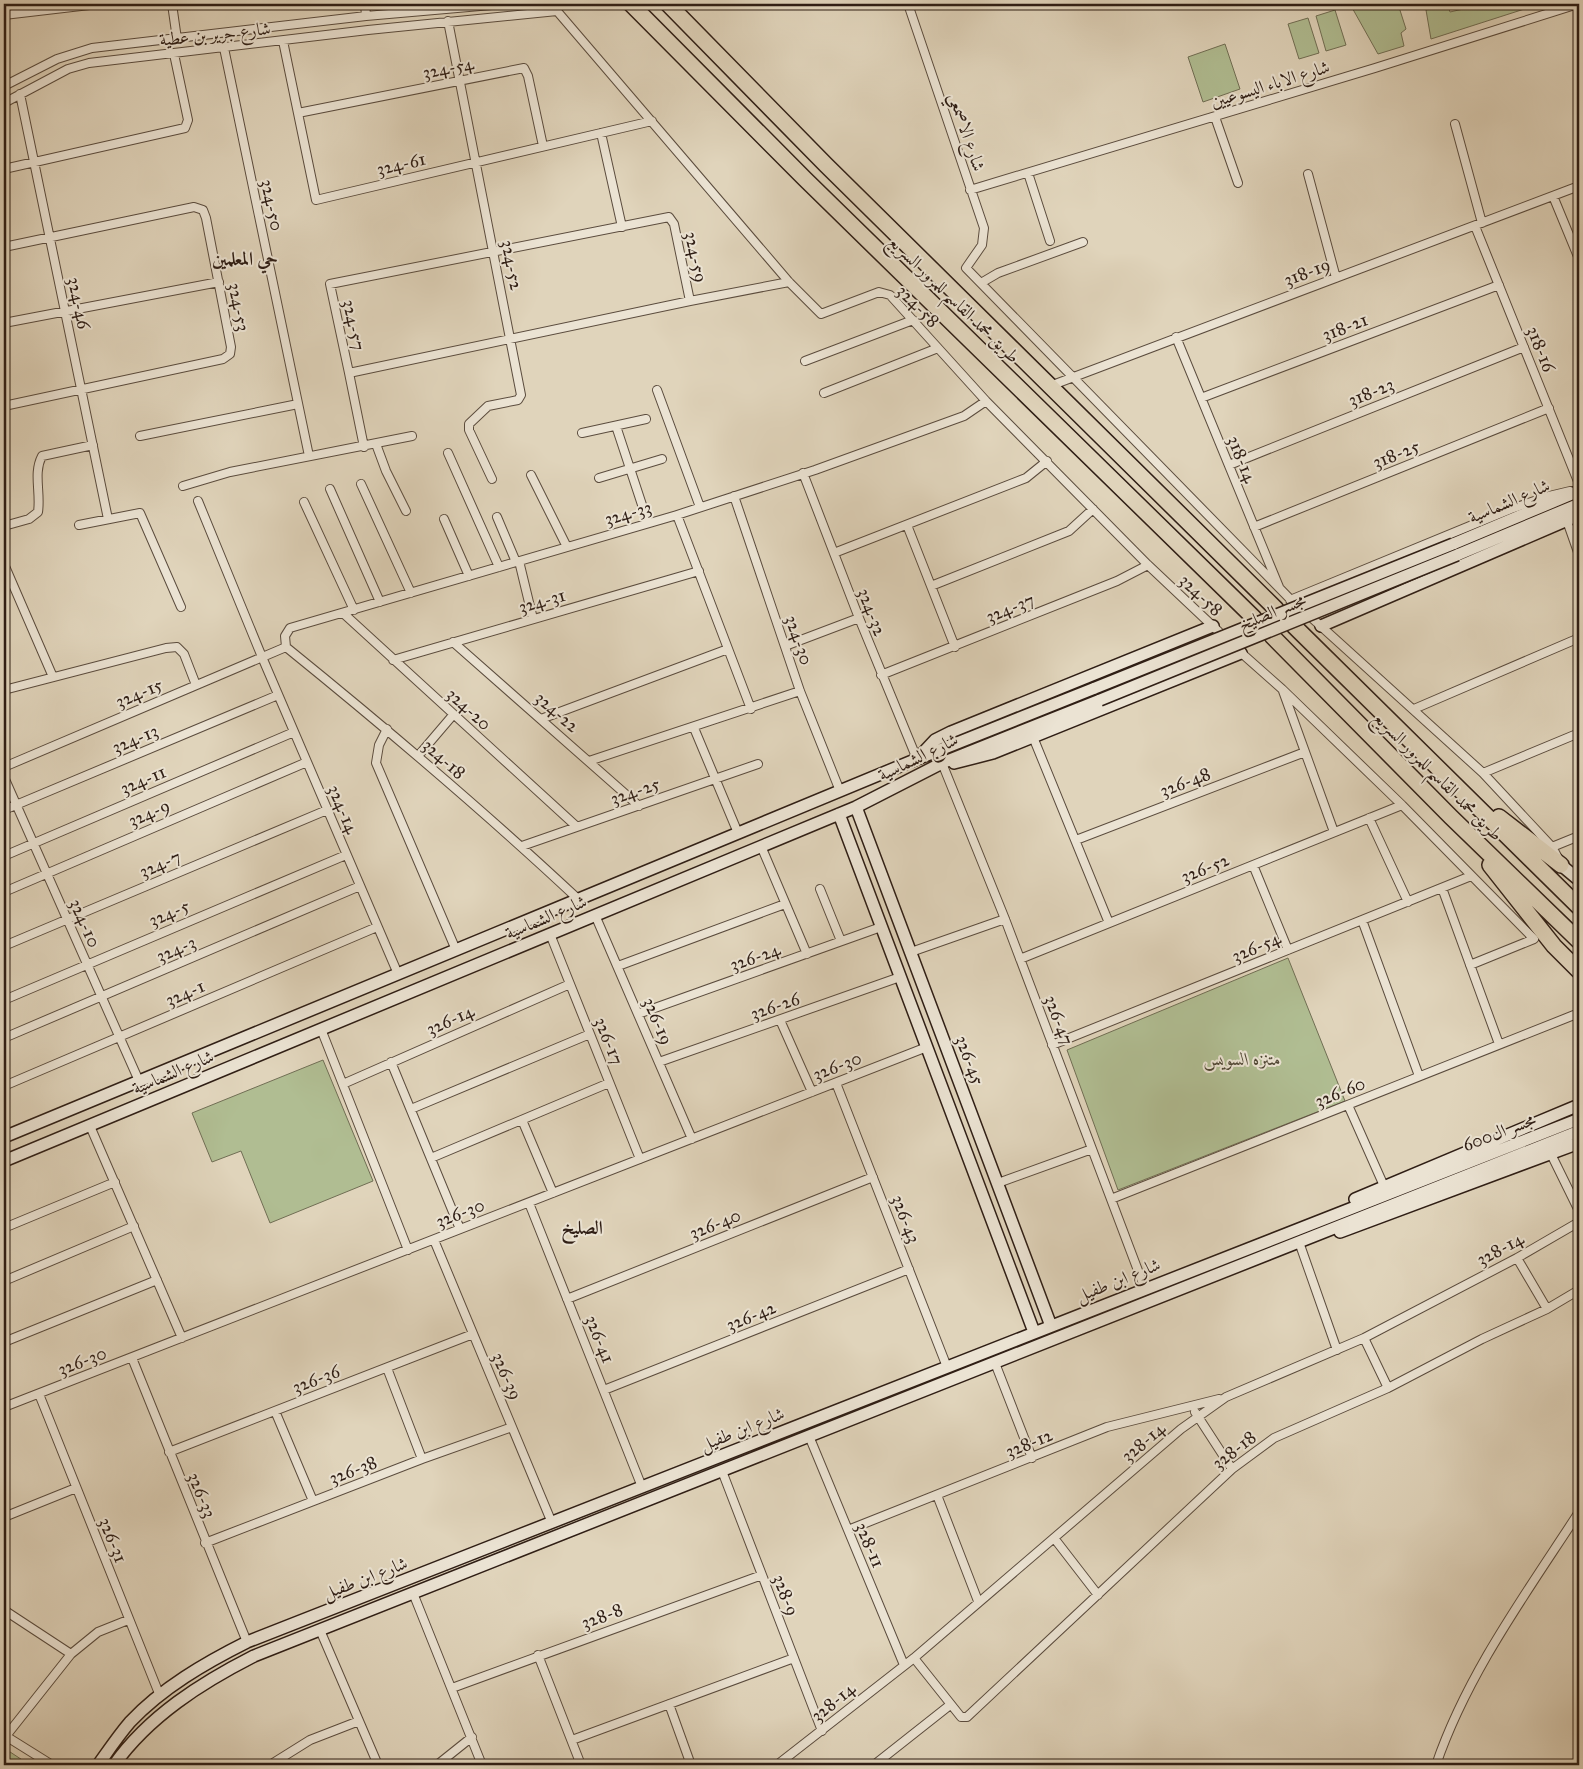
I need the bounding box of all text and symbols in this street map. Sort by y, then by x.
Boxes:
street label: شارع جرير بن عطية [158,17,272,55]
street label: 324-54 [421,52,476,84]
street label: شارع الاباء اليسوعيين [1208,55,1333,116]
street label: شارع الاصمعي [938,90,990,176]
street label: 324-61 [374,148,428,180]
street label: 324-50 [256,177,288,233]
street label: 324-59 [680,230,712,284]
street label: طريق محمد القاسم للمرور السريع [879,230,1025,373]
street label: 324-52 [496,238,528,292]
district label: حي المعلمين [212,247,278,274]
street label: 318-19 [1281,253,1333,291]
street label: 324-46 [63,275,95,332]
street label: 324-58 [892,280,944,332]
street label: 324-53 [224,281,254,333]
street label: 324-57 [338,298,370,352]
street label: 318-21 [1319,308,1371,346]
street label: 318-16 [1522,323,1560,376]
street label: 318-23 [1345,373,1397,411]
street label: 318-14 [1223,432,1262,486]
street label: 318-25 [1369,435,1423,473]
street label: شارع الشماسية [1465,474,1555,532]
street label: 324-33 [602,496,654,530]
street label: 324-58 [1175,569,1227,621]
street label: 324-31 [516,584,568,618]
street label: 324-32 [853,585,891,639]
street label: 324-37 [983,588,1037,628]
street label: مجسر الصليخ [1235,588,1311,640]
street label: 324-30 [780,612,818,668]
street label: 324-15 [112,673,166,713]
street label: 324-20 [442,683,496,735]
street label: 324-22 [530,687,584,737]
street label: طريق محمد القاسم للمرور السريع [1363,706,1508,851]
street label: 324-13 [109,720,161,758]
street label: شارع الشماسية [874,728,963,789]
street label: 324-18 [418,734,470,784]
street label: 324-11 [117,761,169,799]
street label: 326-48 [1157,762,1213,802]
street label: 324-25 [607,772,663,810]
street label: 324-14 [323,781,363,837]
street label: 324-9 [125,794,173,832]
street label: 324-7 [136,845,184,883]
street label: 326-52 [1178,848,1232,888]
street label: شارع الشماسية [502,890,592,948]
street label: 324-5 [145,894,193,931]
street label: 324-10 [65,895,105,951]
street label: 326-54 [1228,927,1284,967]
street label: 324-3 [153,931,199,967]
street label: 326-24 [727,938,784,976]
street label: 324-1 [162,975,208,1011]
street label: 326-26 [747,987,803,1025]
street label: 326-47 [1039,992,1079,1048]
street label: 326-19 [638,994,678,1048]
street label: 326-14 [423,999,478,1040]
street label: 326-17 [590,1014,628,1068]
street label: 326-45 [951,1032,990,1088]
street label: شارع الشماسية [129,1045,219,1103]
street label: 326-30 [810,1047,864,1085]
park label: متنزه السويس [1203,1048,1281,1071]
street label: 326-60 [1312,1072,1368,1112]
street label: مجسر ال600 [1459,1108,1539,1157]
street label: 326-43 [887,1192,925,1246]
street label: 326-30 [433,1194,487,1232]
street label: 326-40 [686,1204,744,1244]
district label: الصليخ [561,1216,603,1245]
street label: 328-14 [1473,1227,1528,1270]
street label: شارع ابن طفيل [1072,1253,1165,1311]
street label: 326-42 [723,1296,779,1336]
street label: 326-41 [580,1312,620,1366]
street label: 326-30 [55,1342,109,1380]
street label: 326-39 [487,1349,527,1403]
street label: 326-36 [289,1360,344,1398]
street label: شارع ابن طفيل [696,1402,789,1460]
street label: 328-14 [1117,1417,1170,1467]
street label: 328-12 [1002,1424,1056,1462]
street label: 328-18 [1208,1426,1260,1474]
street label: 326-38 [326,1451,380,1489]
street label: 326-33 [183,1469,221,1521]
street label: 326-31 [94,1514,132,1566]
street label: 328-11 [851,1519,889,1571]
street label: شارع ابن طفيل [319,1552,412,1608]
street label: 328-9 [768,1571,804,1619]
street label: 328-8 [578,1598,626,1634]
street label: 328-14 [807,1677,860,1726]

